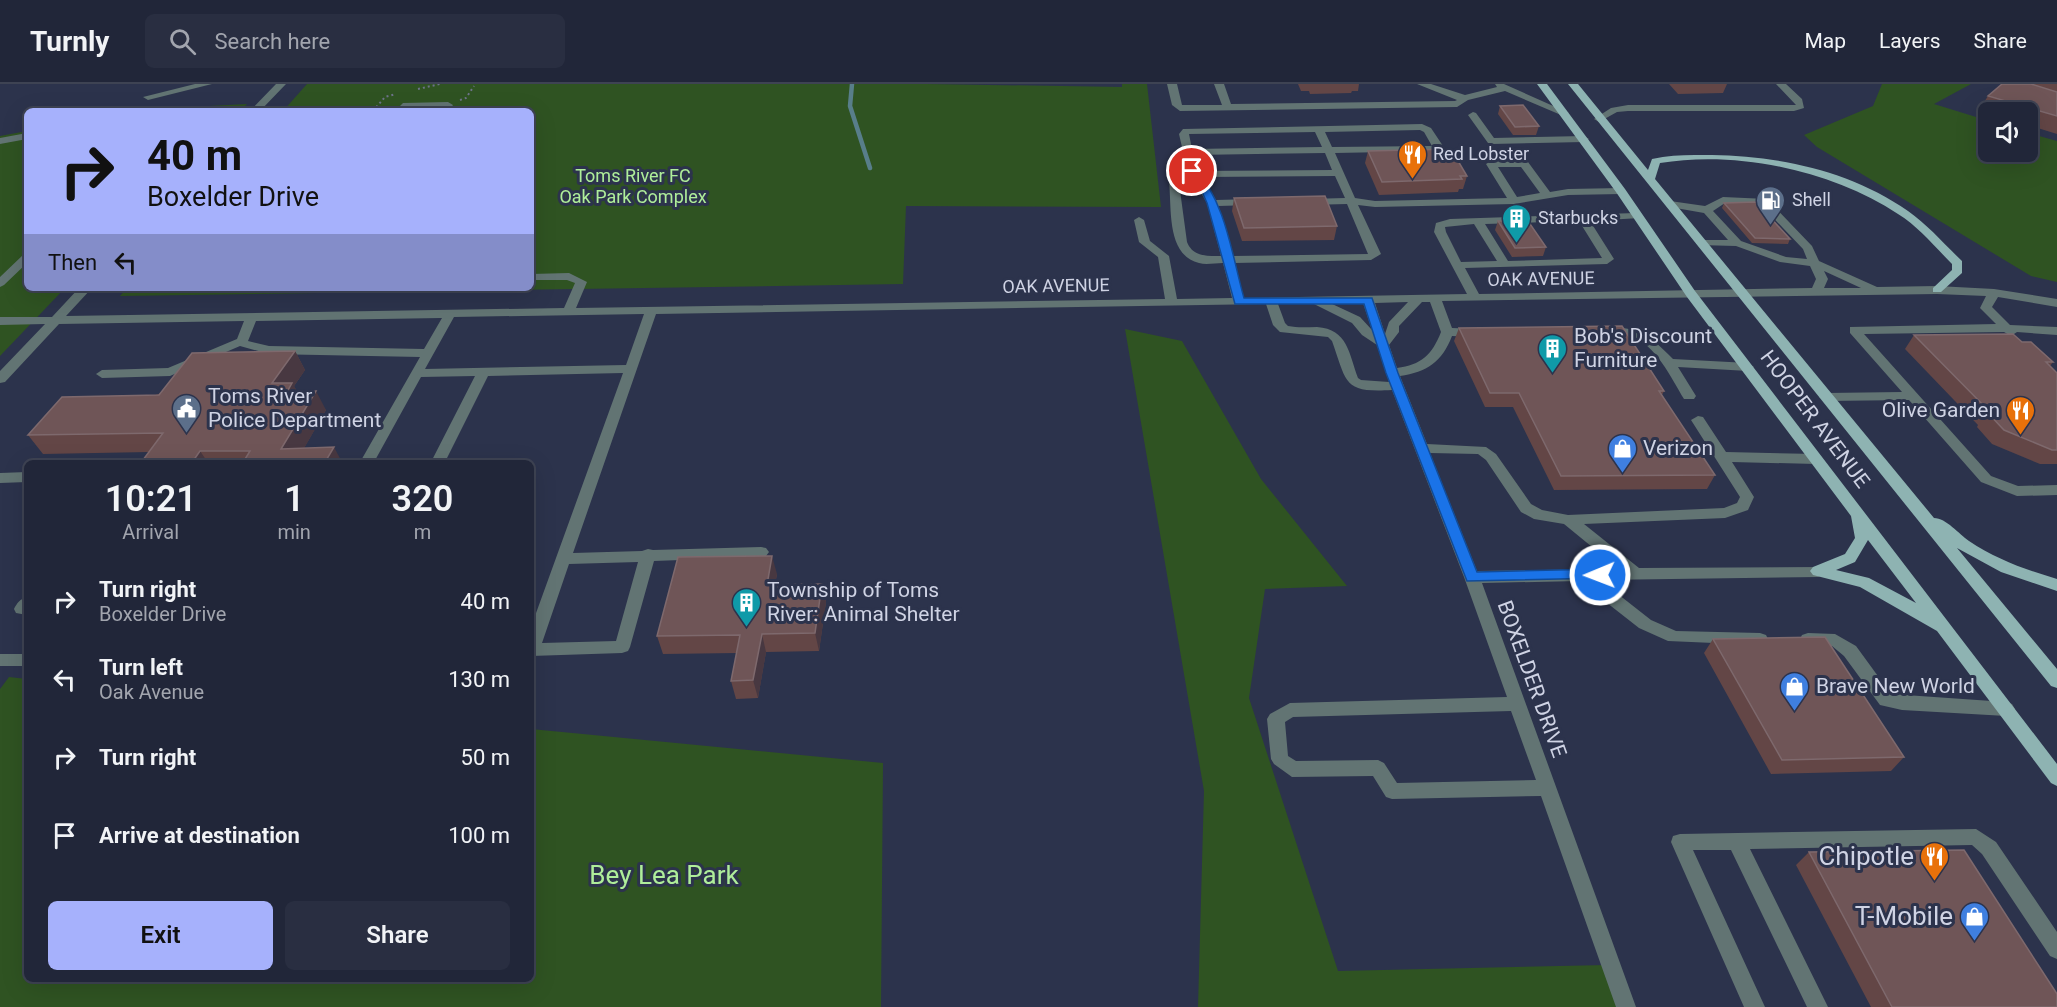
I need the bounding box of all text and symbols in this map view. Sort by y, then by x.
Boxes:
search box [145,14,565,68]
text: Turnly [30,25,109,58]
icon: search [166,25,199,58]
text: Search here [214,29,330,54]
text: Map [1804,29,1846,53]
text: Layers [1879,29,1940,53]
text: Share [1973,29,2027,53]
map controls [1978,102,2038,162]
button: sound [1978,102,2038,162]
text: 40 m [147,131,242,180]
icon: right [48,132,126,210]
restaurant icon: Red Lobster [1396,138,1428,180]
place label: Red Lobster [1433,143,1529,164]
pin [1166,145,1217,196]
icon: arrive [1175,154,1208,187]
park label: Toms River FC Oak Park Complex [559,165,707,207]
text: Boxelder Drive [147,181,319,213]
fuel station icon: Shell [1755,184,1787,226]
place label: Shell [1792,189,1831,210]
building icon: Starbucks [1501,202,1533,244]
place label: Starbucks [1538,207,1618,228]
icon: left [109,246,142,279]
text: Then [48,250,97,275]
street label: OAK AVENUE [1487,267,1595,290]
street label: OAK AVENUE [1002,274,1110,297]
place label: Bob's Discount Furniture [1574,324,1712,372]
building icon: Bob's Discount Furniture [1537,332,1569,374]
street label: HOOPER AVENUE [1756,346,1875,493]
place label: Toms River Police Department [208,384,381,432]
public building icon: Toms River Police Department [171,392,203,434]
restaurant icon: Olive Garden [2005,394,2037,436]
place label: Olive Garden [1882,398,2000,422]
shop icon: Verizon [1606,432,1638,474]
place label: Verizon [1643,436,1713,460]
text: 10:21 [105,478,197,520]
text: 1 [284,478,304,520]
text: 320 [392,478,453,520]
text: Arrival [122,520,179,544]
text: min [277,520,311,544]
text: m [414,520,431,544]
position arrow [1568,543,1632,607]
text: Turn right [99,577,196,602]
place label: Township of Toms River: Animal Shelter [767,578,960,626]
icon: right [48,585,81,618]
building icon: Township of Toms River: Animal Shelter [730,586,762,628]
text: 40 m [461,589,510,614]
street label: BOXELDER DRIVE [1492,597,1572,761]
text: Boxelder Drive [99,602,226,626]
text: Turn left [99,655,183,680]
icon: left [48,663,81,696]
text: 130 m [448,667,510,692]
shop icon: Brave New World [1779,670,1811,712]
place label: Brave New World [1816,674,1975,698]
text: Oak Avenue [99,680,204,704]
icon: right [48,741,81,774]
text: Turn right [99,745,196,770]
text: 50 m [461,745,510,770]
icon: arrive [48,819,81,852]
text: Arrive at destination [99,823,300,848]
text: 100 m [448,823,510,848]
restaurant icon: Chipotle [1919,840,1951,882]
place label: Chipotle [1818,841,1914,871]
park label: Bey Lea Park [589,860,739,890]
shop icon: T-Mobile [1958,900,1990,942]
button: Exit [48,901,273,970]
button: Share [285,901,510,970]
place label: T-Mobile [1855,901,1953,931]

